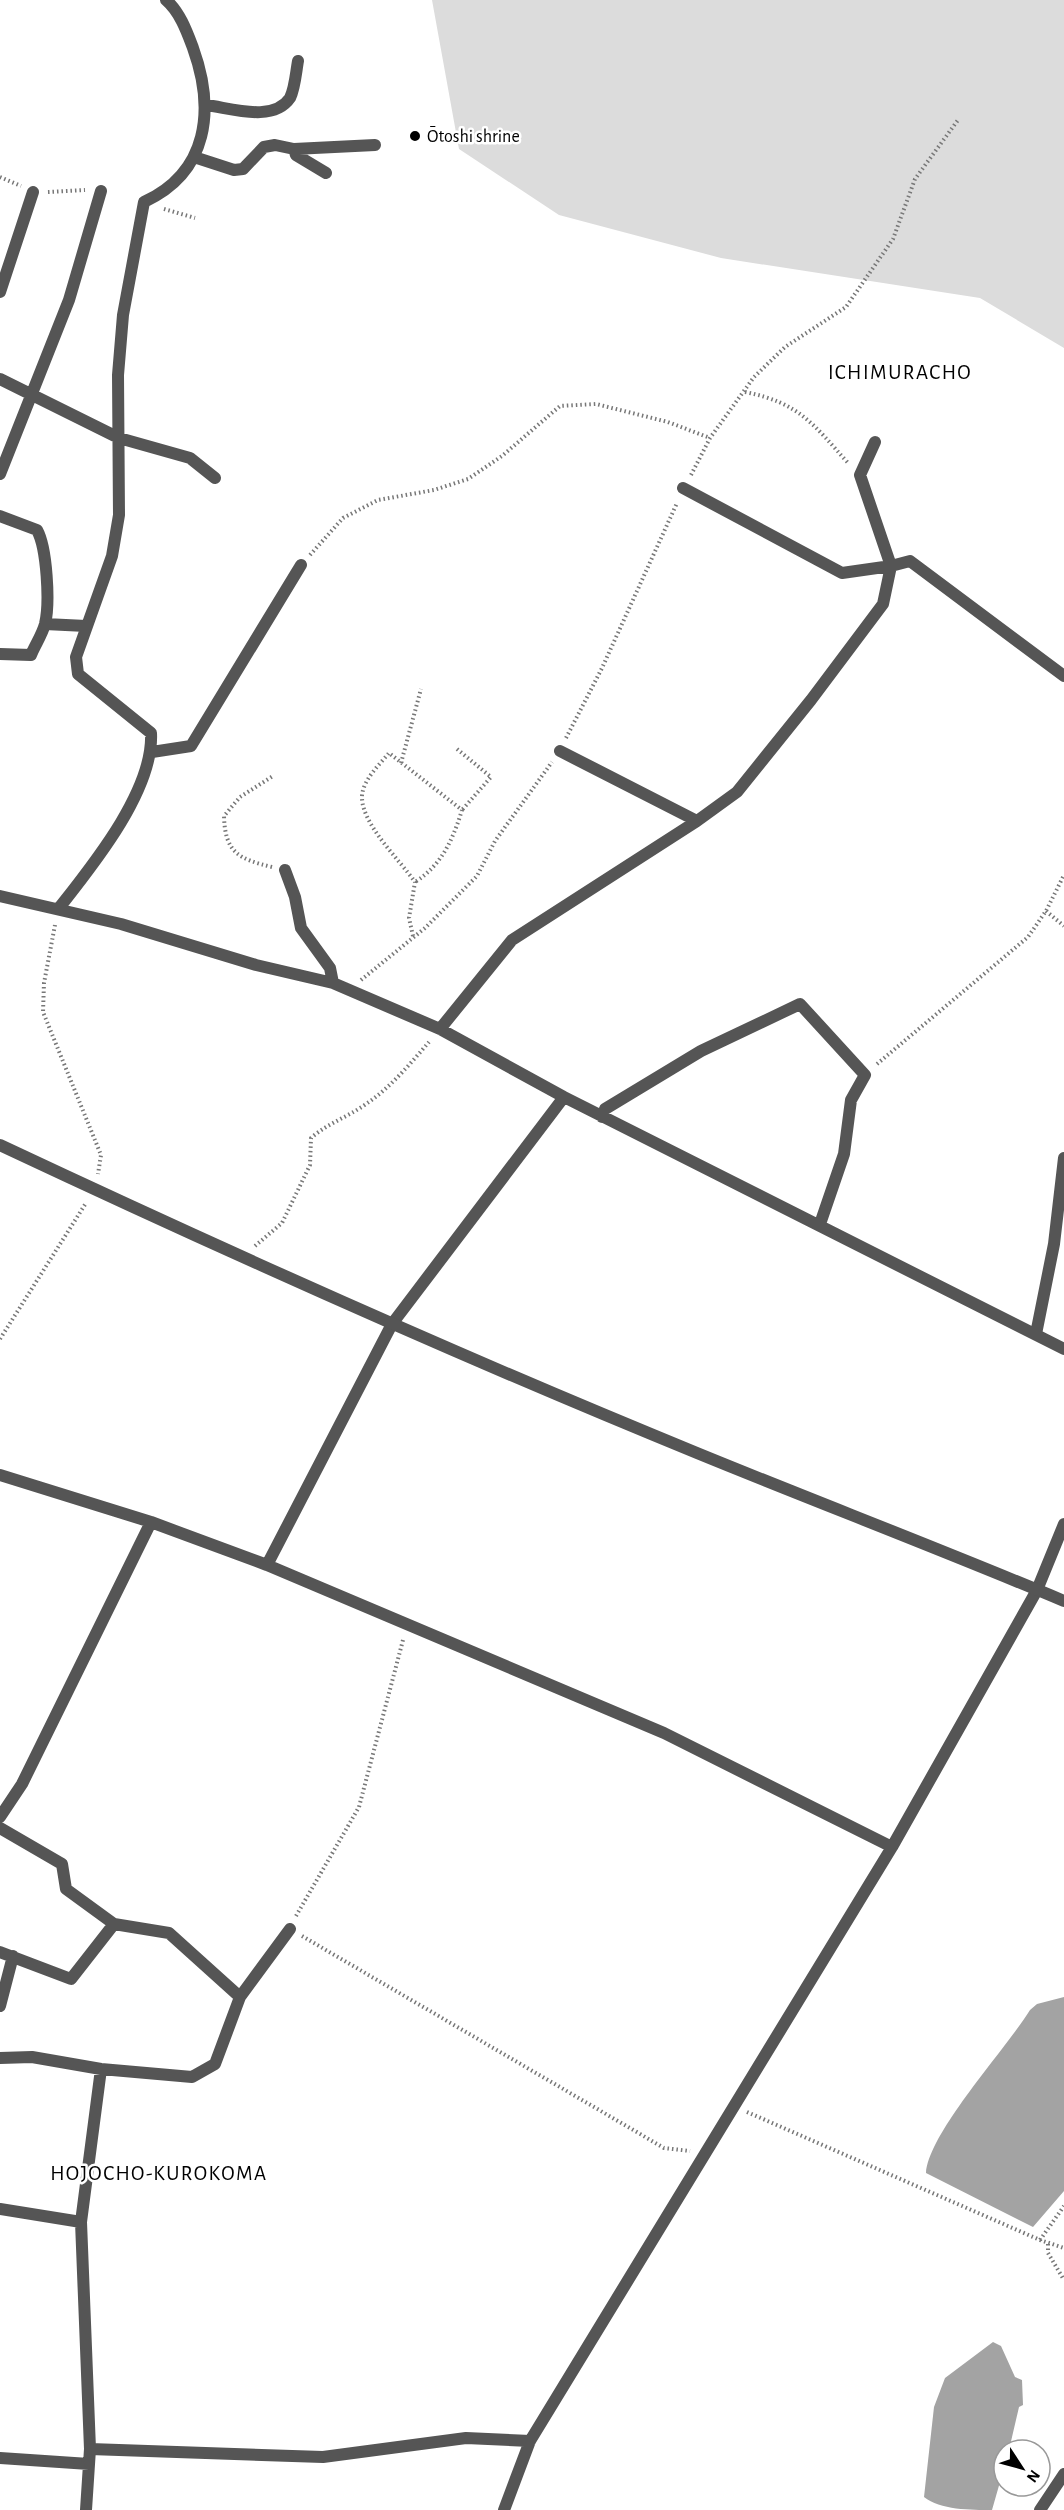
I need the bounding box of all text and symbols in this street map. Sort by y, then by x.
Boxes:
place label: Ōtoshi shrine [427,126,520,146]
marker: Ōtoshi shrine [408,129,422,143]
district label: ICHIMURACHO [828,362,972,383]
district label: HOJOCHO-KUROKOMA [50,2163,268,2184]
north arrow [992,2438,1052,2498]
text: N [1024,2467,1043,2485]

